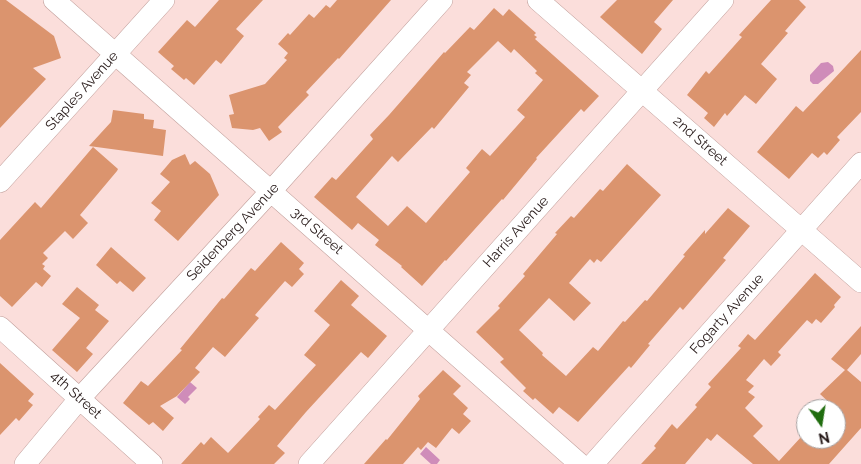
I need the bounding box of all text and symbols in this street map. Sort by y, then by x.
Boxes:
street label: Staples Avenue [42,48,122,134]
street label: 2nd Street [669,113,731,169]
street label: Seidenberg Avenue [183,180,283,284]
street label: Harris Avenue [480,193,552,271]
street label: 3rd Street [288,204,346,258]
street label: Fogarty Avenue [687,270,767,358]
street label: 4th Street [47,368,105,422]
north arrow [796,399,846,449]
text: N [817,429,831,447]

